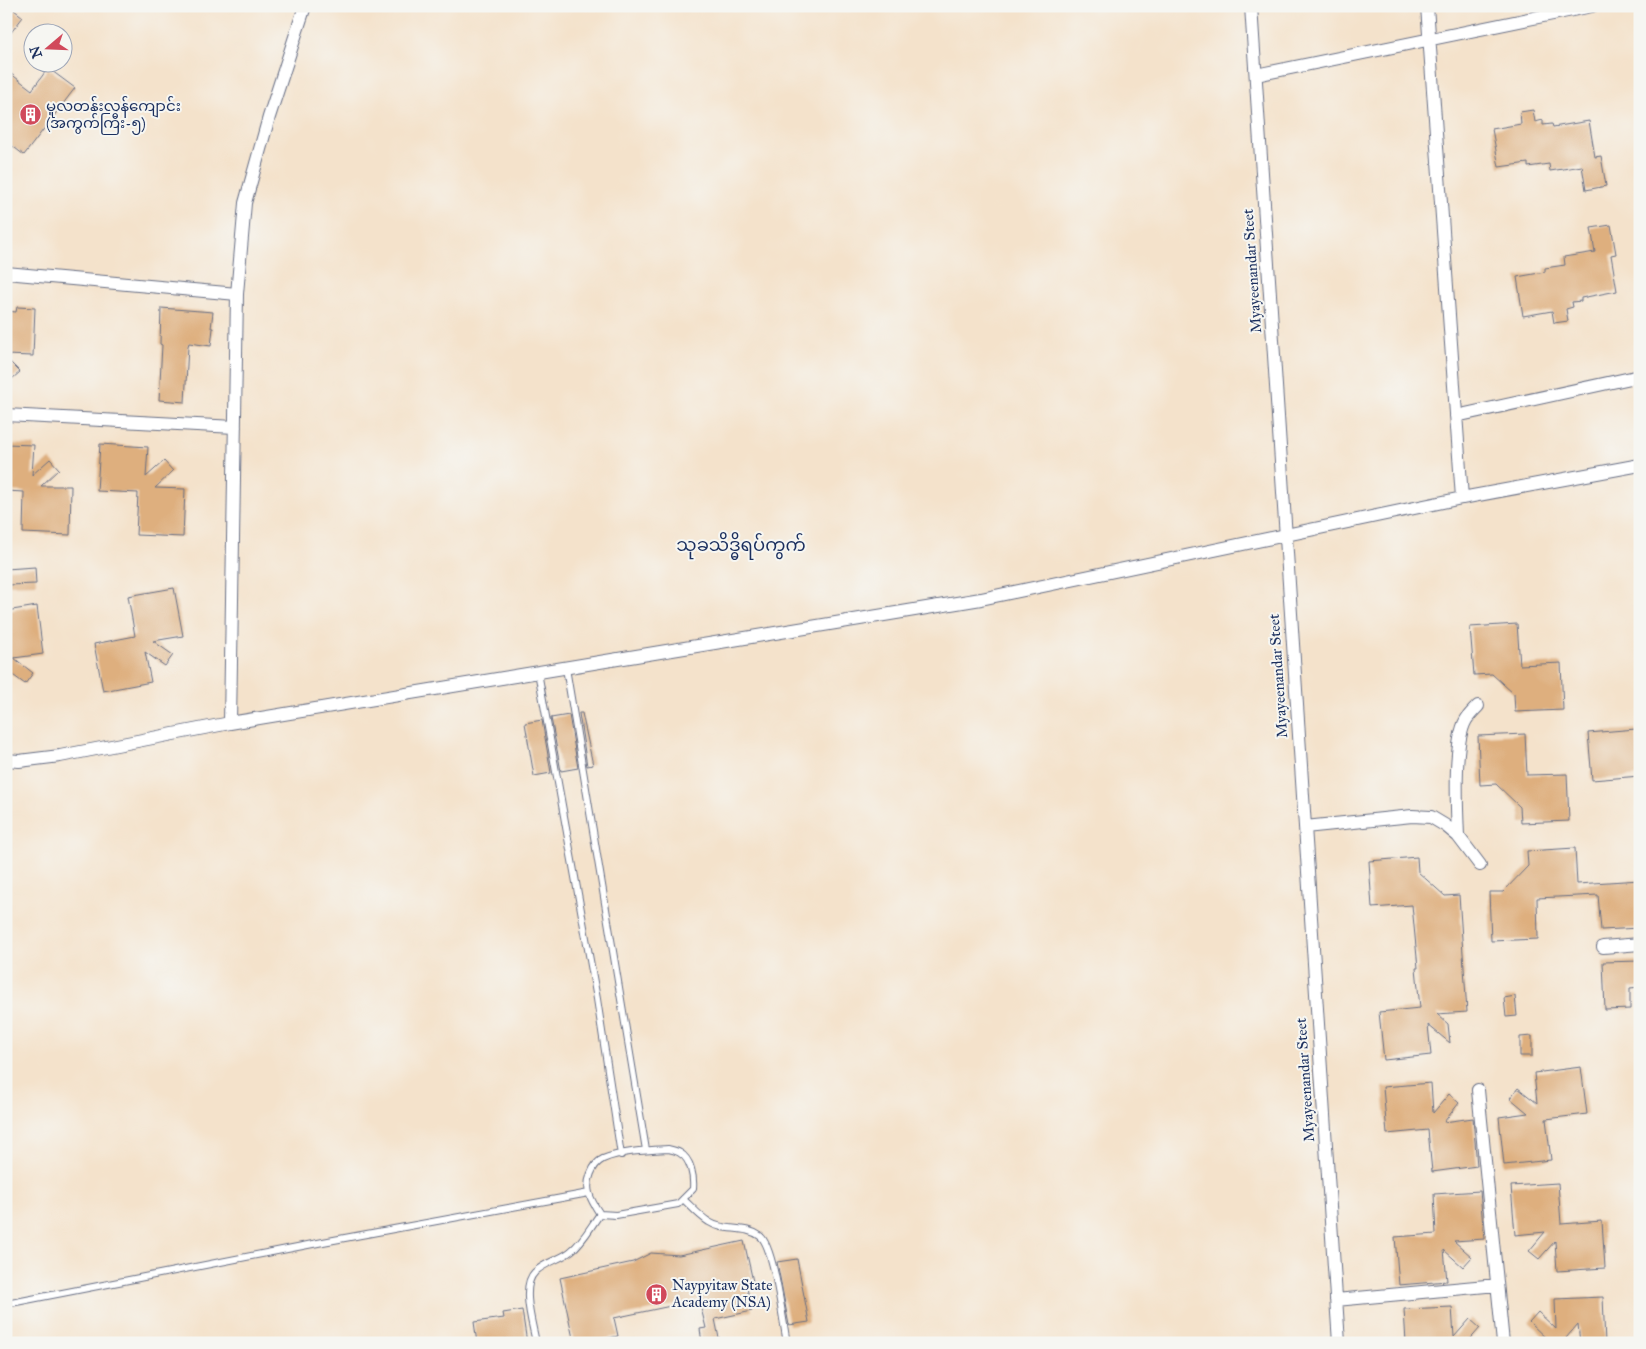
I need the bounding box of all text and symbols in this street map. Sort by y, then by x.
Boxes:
north arrow [22,22,72,72]
text: N [26,44,46,60]
place label: မူလတန်းလွန်ကျောင်း (အကွက်ကြီး-၅) [46,96,181,135]
building icon: မူလတန်းလွန်ကျောင်း (အကွက်ကြီး-၅) [18,103,42,127]
street label: Myayeenandar Steet [1239,208,1265,334]
district label: သုခသိဒ္ဓိရပ်ကွက် [676,531,806,560]
street label: Myayeenandar Steet [1265,613,1291,739]
street label: Myayeenandar Steet [1292,1017,1318,1143]
place label: Naypyitaw State Academy (NSA) [671,1276,772,1312]
building icon: Naypyitaw State Academy (NSA) [644,1282,668,1306]

